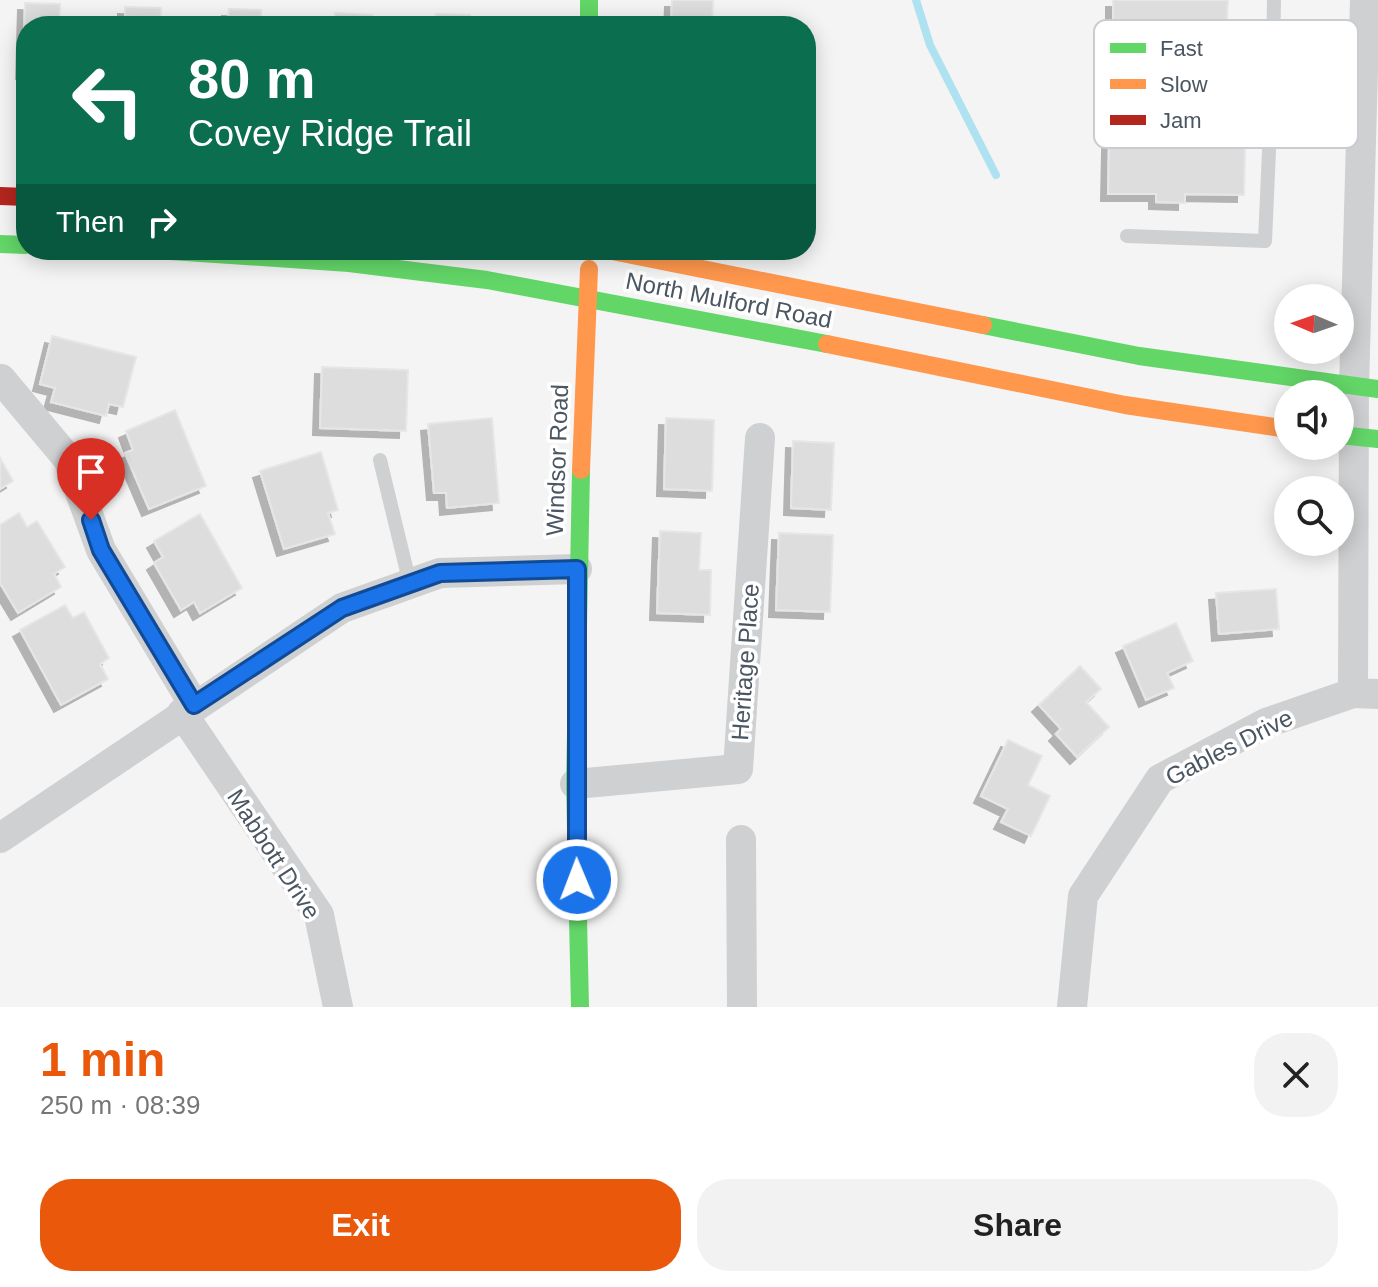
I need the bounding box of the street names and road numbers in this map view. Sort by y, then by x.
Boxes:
street label: North Mulford Road [624,267,834,333]
street label: Windsor Road [541,384,573,536]
street label: Heritage Place [726,583,764,741]
street label: Gables Drive [1161,703,1297,791]
street label: Mabbott Drive [222,784,326,924]

